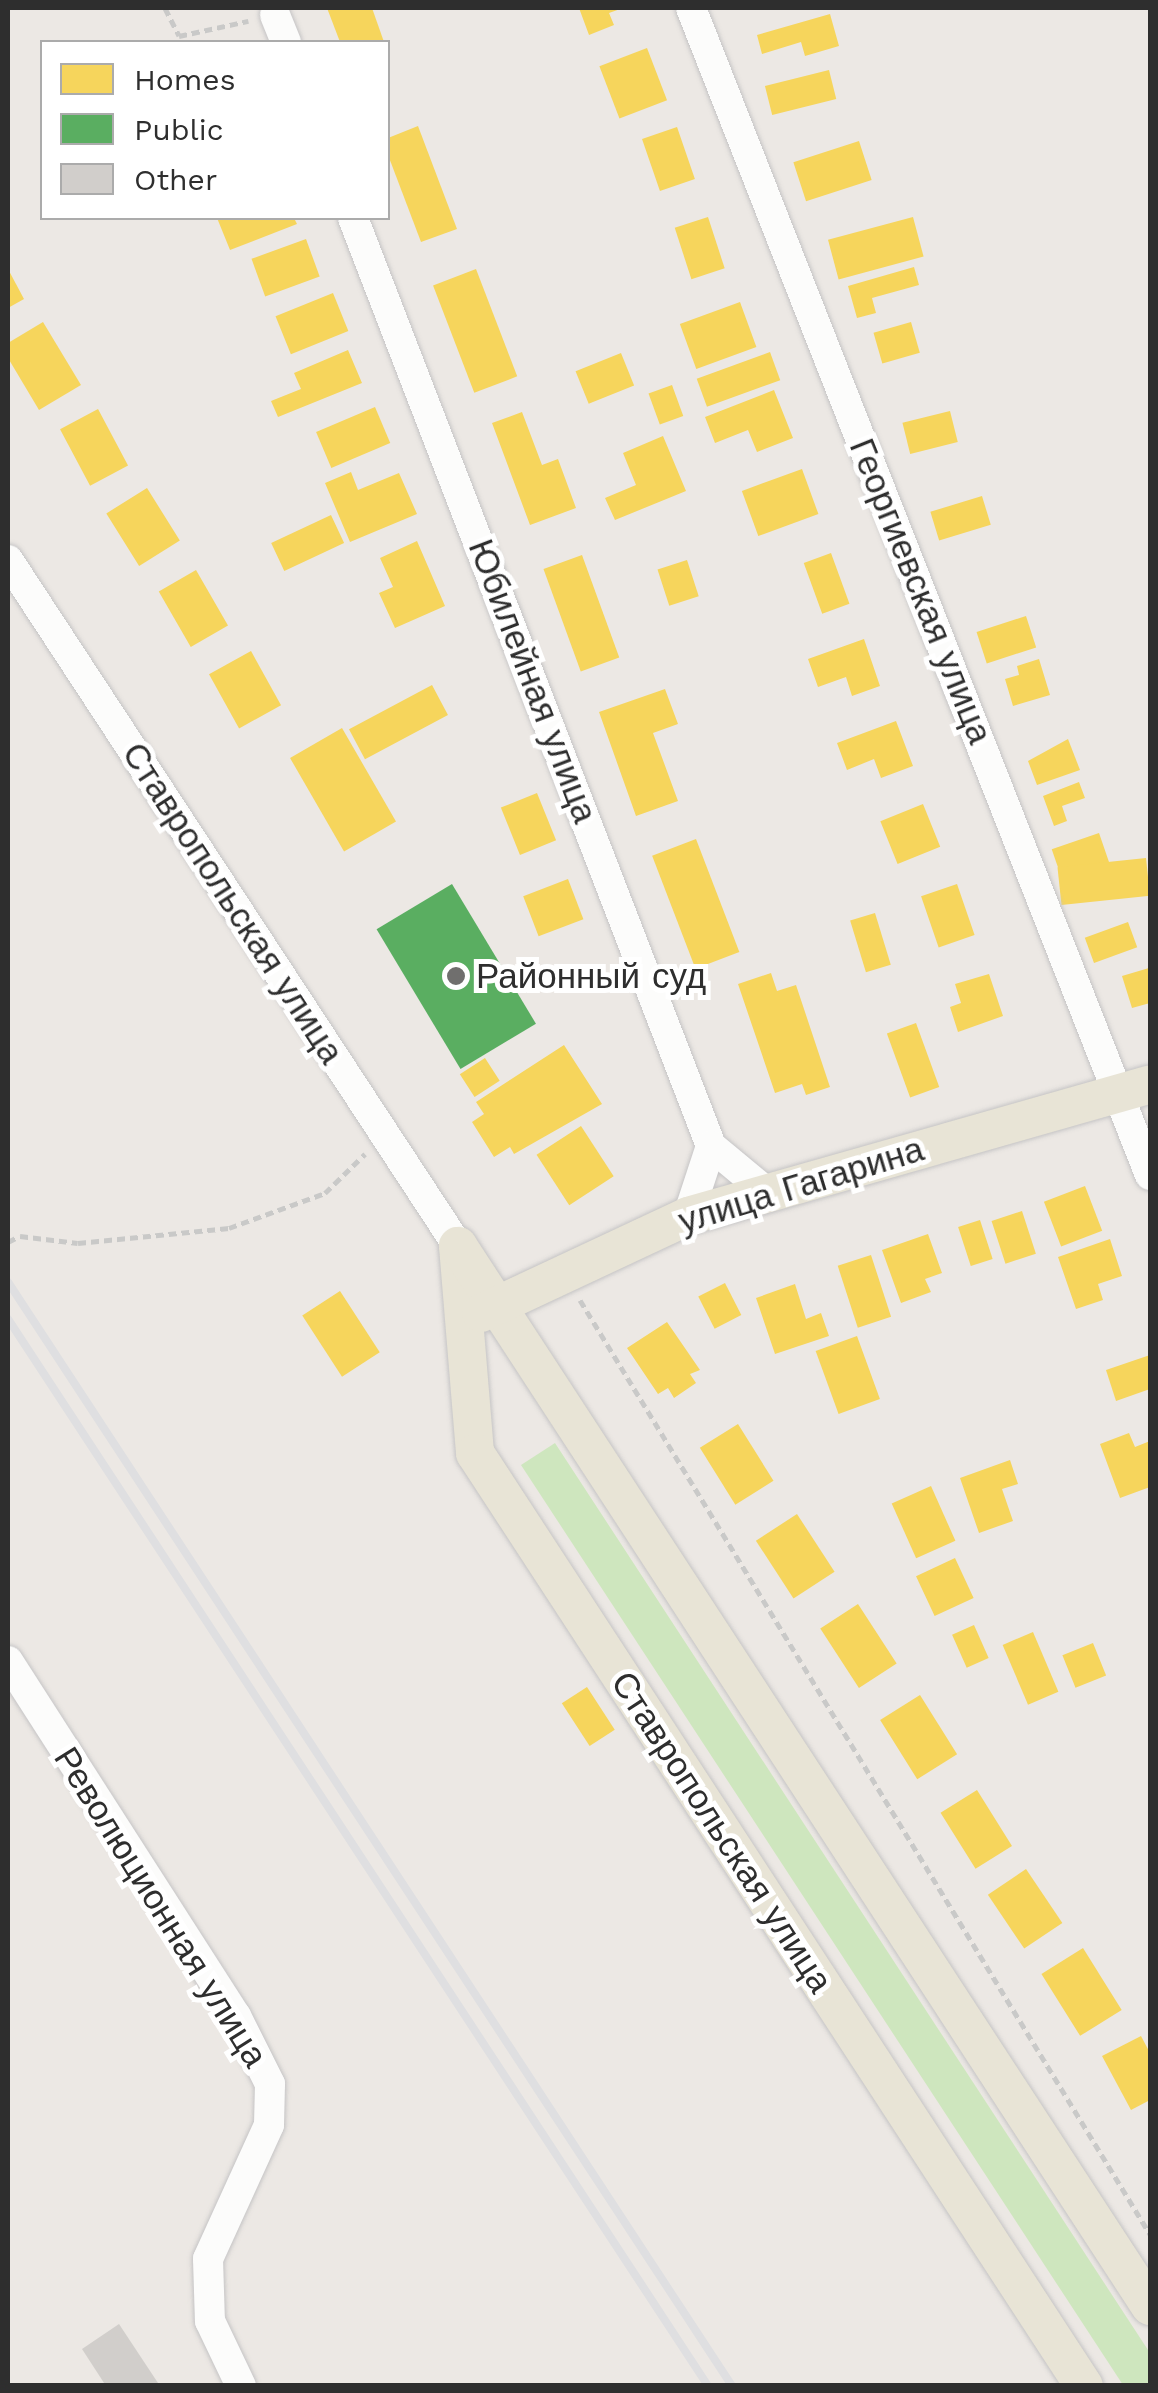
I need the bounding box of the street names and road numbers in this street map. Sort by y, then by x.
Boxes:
street label: Георгиевская улица [841,432,1001,750]
street label: Юбилейная улица [460,533,606,829]
street label: Ставропольская улица [113,735,353,1071]
street label: улица Гагарина [673,1128,929,1242]
street label: Ставропольская улица [602,1664,842,2000]
street label: Революционная улица [45,1739,277,2075]

